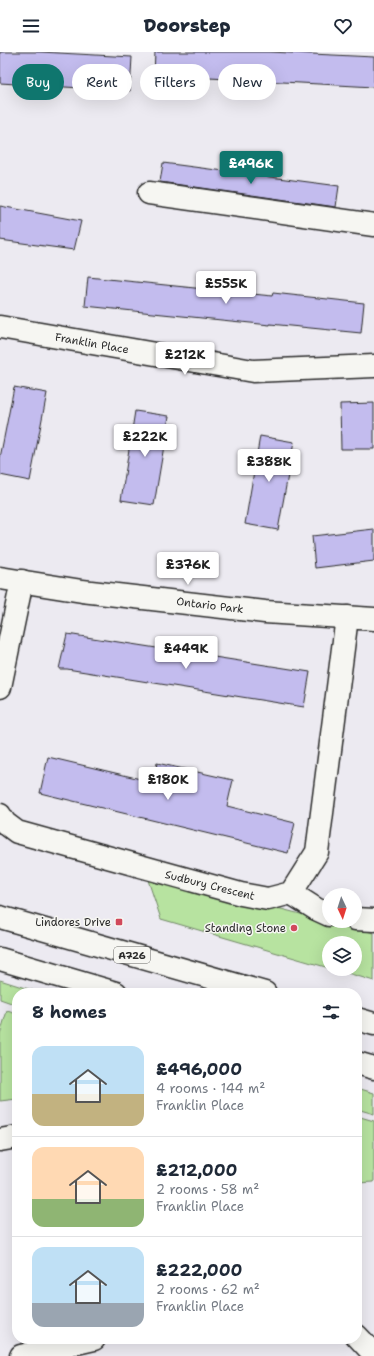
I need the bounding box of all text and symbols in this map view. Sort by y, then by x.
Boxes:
text: Doorstep [143,14,231,38]
icon: menu [20,15,42,37]
icon: heart [332,15,354,37]
chip: Buy [12,64,64,100]
chip: Rent [72,64,132,100]
chip: Filters [140,64,210,100]
chip: New [218,64,276,100]
pin: £496K [223,151,279,185]
text: £496K [229,155,273,172]
pin: £555K [198,271,254,305]
text: £555K [205,275,247,292]
street label: Franklin Place [54,330,130,357]
pin: £212K [157,342,213,376]
text: £212K [165,346,205,363]
pin: £222K [117,424,173,458]
text: £222K [123,428,167,445]
pin: £388K [241,449,297,483]
text: £388K [247,453,291,470]
pin: £376K [160,552,216,586]
text: £376K [166,556,210,573]
street label: Ontario Park [176,594,244,617]
pin: £449K [158,636,214,670]
text: £449K [164,640,208,657]
pin: £180K [140,767,196,801]
text: £180K [147,771,189,788]
street label: Sudbury Crescent [163,867,257,904]
north arrow [322,888,362,928]
map controls [322,888,362,976]
place label: Lindores Drive [35,915,111,930]
marker: Lindores Drive [114,917,124,927]
place label: Standing Stone [205,921,286,936]
marker: Standing Stone [289,923,299,933]
button: layers [322,936,362,976]
road number: A726 [114,947,150,963]
text: 8 homes [32,1001,107,1023]
icon: filters [320,1001,342,1023]
text: £496,000 [156,1058,242,1080]
icon: home [64,1062,112,1110]
text: 4 rooms · 144 m² [156,1080,265,1097]
text: Franklin Place [156,1097,244,1114]
text: £212,000 [156,1159,237,1181]
icon: home [64,1163,112,1211]
text: 2 rooms · 58 m² [156,1181,259,1198]
text: Franklin Place [156,1198,244,1215]
text: £222,000 [156,1259,242,1281]
icon: home [64,1263,112,1311]
text: 2 rooms · 62 m² [156,1281,260,1298]
text: Franklin Place [156,1298,244,1315]

